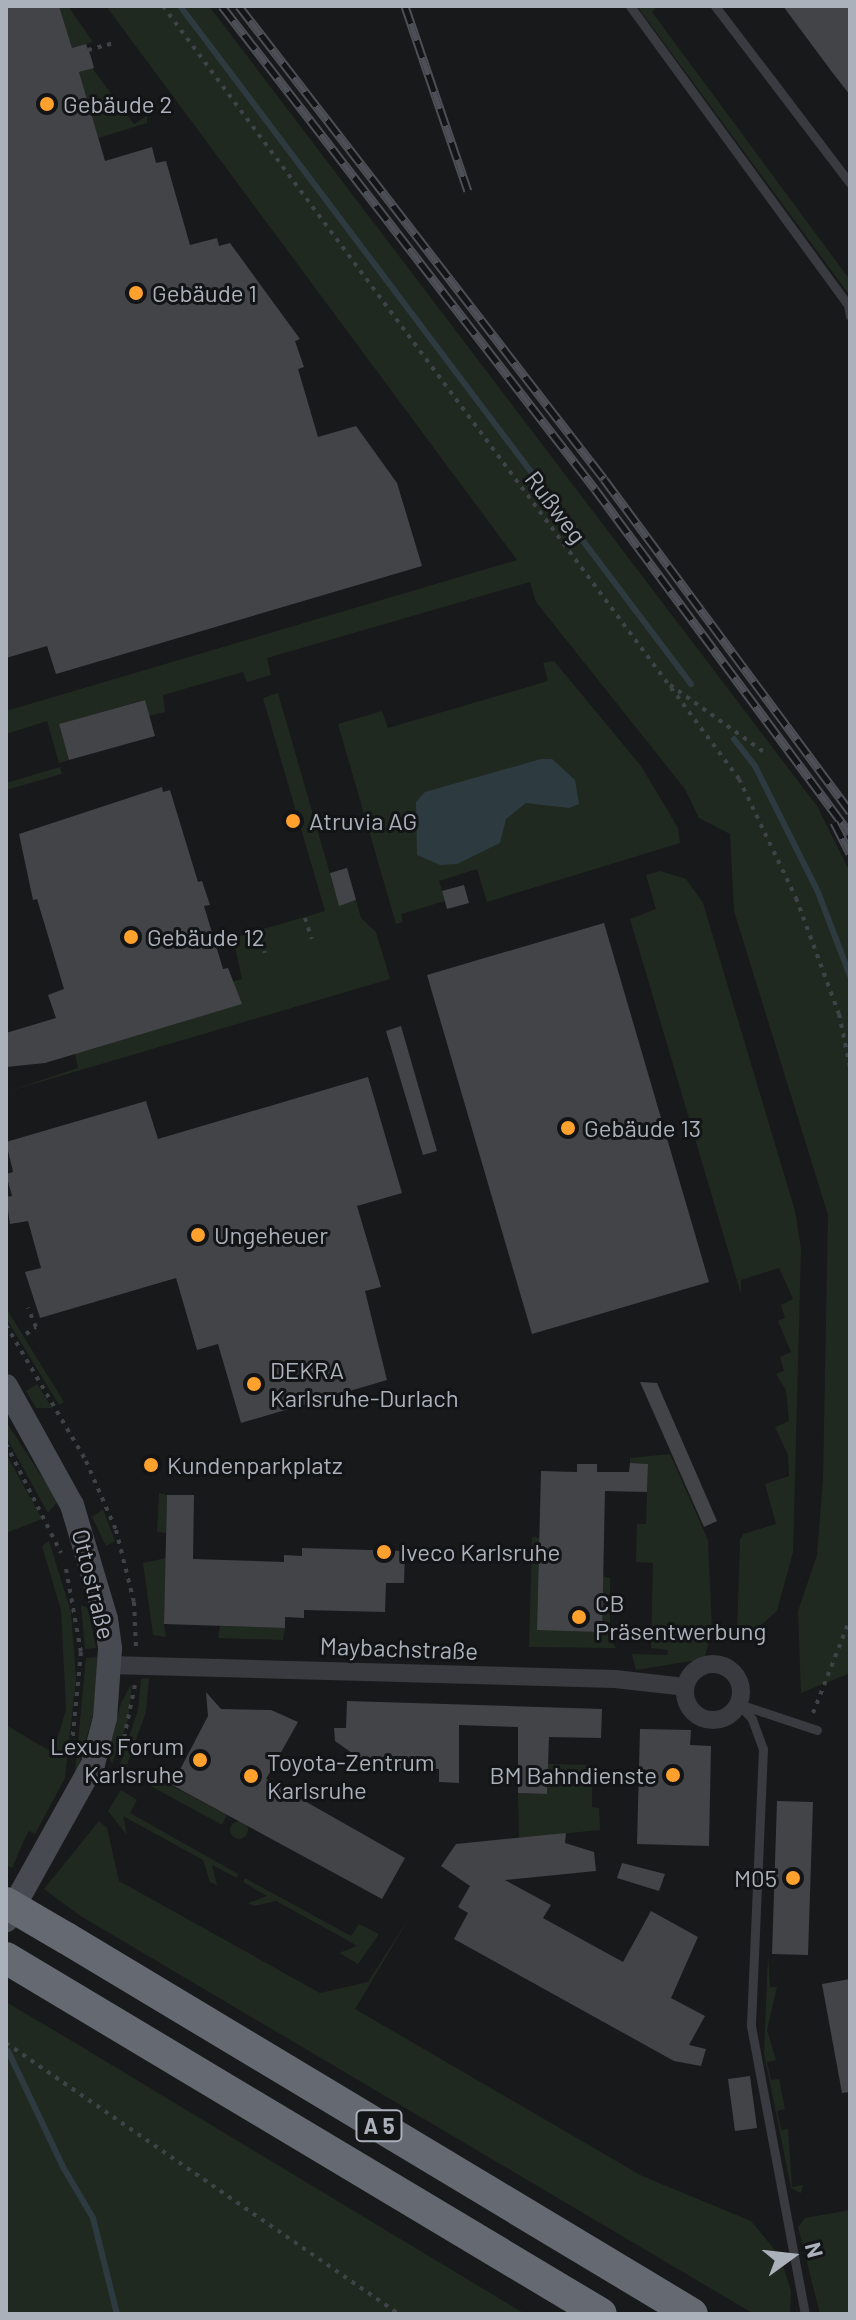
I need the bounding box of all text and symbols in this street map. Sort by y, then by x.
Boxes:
place label: Gebäude 2 [63,90,172,118]
marker: Gebäude 2 [38,95,56,113]
place label: Gebäude 1 [152,279,257,307]
marker: Gebäude 1 [127,284,145,302]
street label: Rußweg [519,465,593,549]
place label: Atruvia AG [309,807,417,835]
marker: Atruvia AG [284,812,302,830]
place label: Gebäude 12 [147,923,265,951]
marker: Gebäude 12 [122,928,140,946]
place label: Gebäude 13 [584,1114,701,1142]
marker: Gebäude 13 [559,1119,577,1137]
place label: Ungeheuer [214,1221,328,1249]
marker: Ungeheuer [189,1226,207,1244]
place label: DEKRA Karlsruhe-Durlach [270,1356,459,1412]
marker: DEKRA Karlsruhe-Durlach [245,1375,263,1393]
place label: Kundenparkplatz [167,1451,343,1479]
marker: Kundenparkplatz [142,1456,160,1474]
street label: Ottostraße [66,1526,122,1642]
place label: Iveco Karlsruhe [400,1538,560,1566]
marker: Iveco Karlsruhe [375,1543,393,1561]
place label: CB Präsentwerbung [595,1589,766,1645]
marker: CB Präsentwerbung [570,1608,588,1626]
street label: Maybachstraße [319,1631,479,1665]
place label: Lexus Forum Karlsruhe [50,1732,184,1788]
place label: Toyota-Zentrum Karlsruhe [267,1748,435,1804]
marker: Lexus Forum Karlsruhe [191,1751,209,1769]
place label: BM Bahndienste [489,1761,657,1789]
marker: BM Bahndienste [664,1766,682,1784]
marker: Toyota-Zentrum Karlsruhe [242,1767,260,1785]
place label: M05 [734,1864,777,1892]
marker: M05 [784,1869,802,1887]
road number: A 5 [355,2108,403,2144]
north arrow [752,2216,832,2296]
text: N [801,2239,830,2260]

